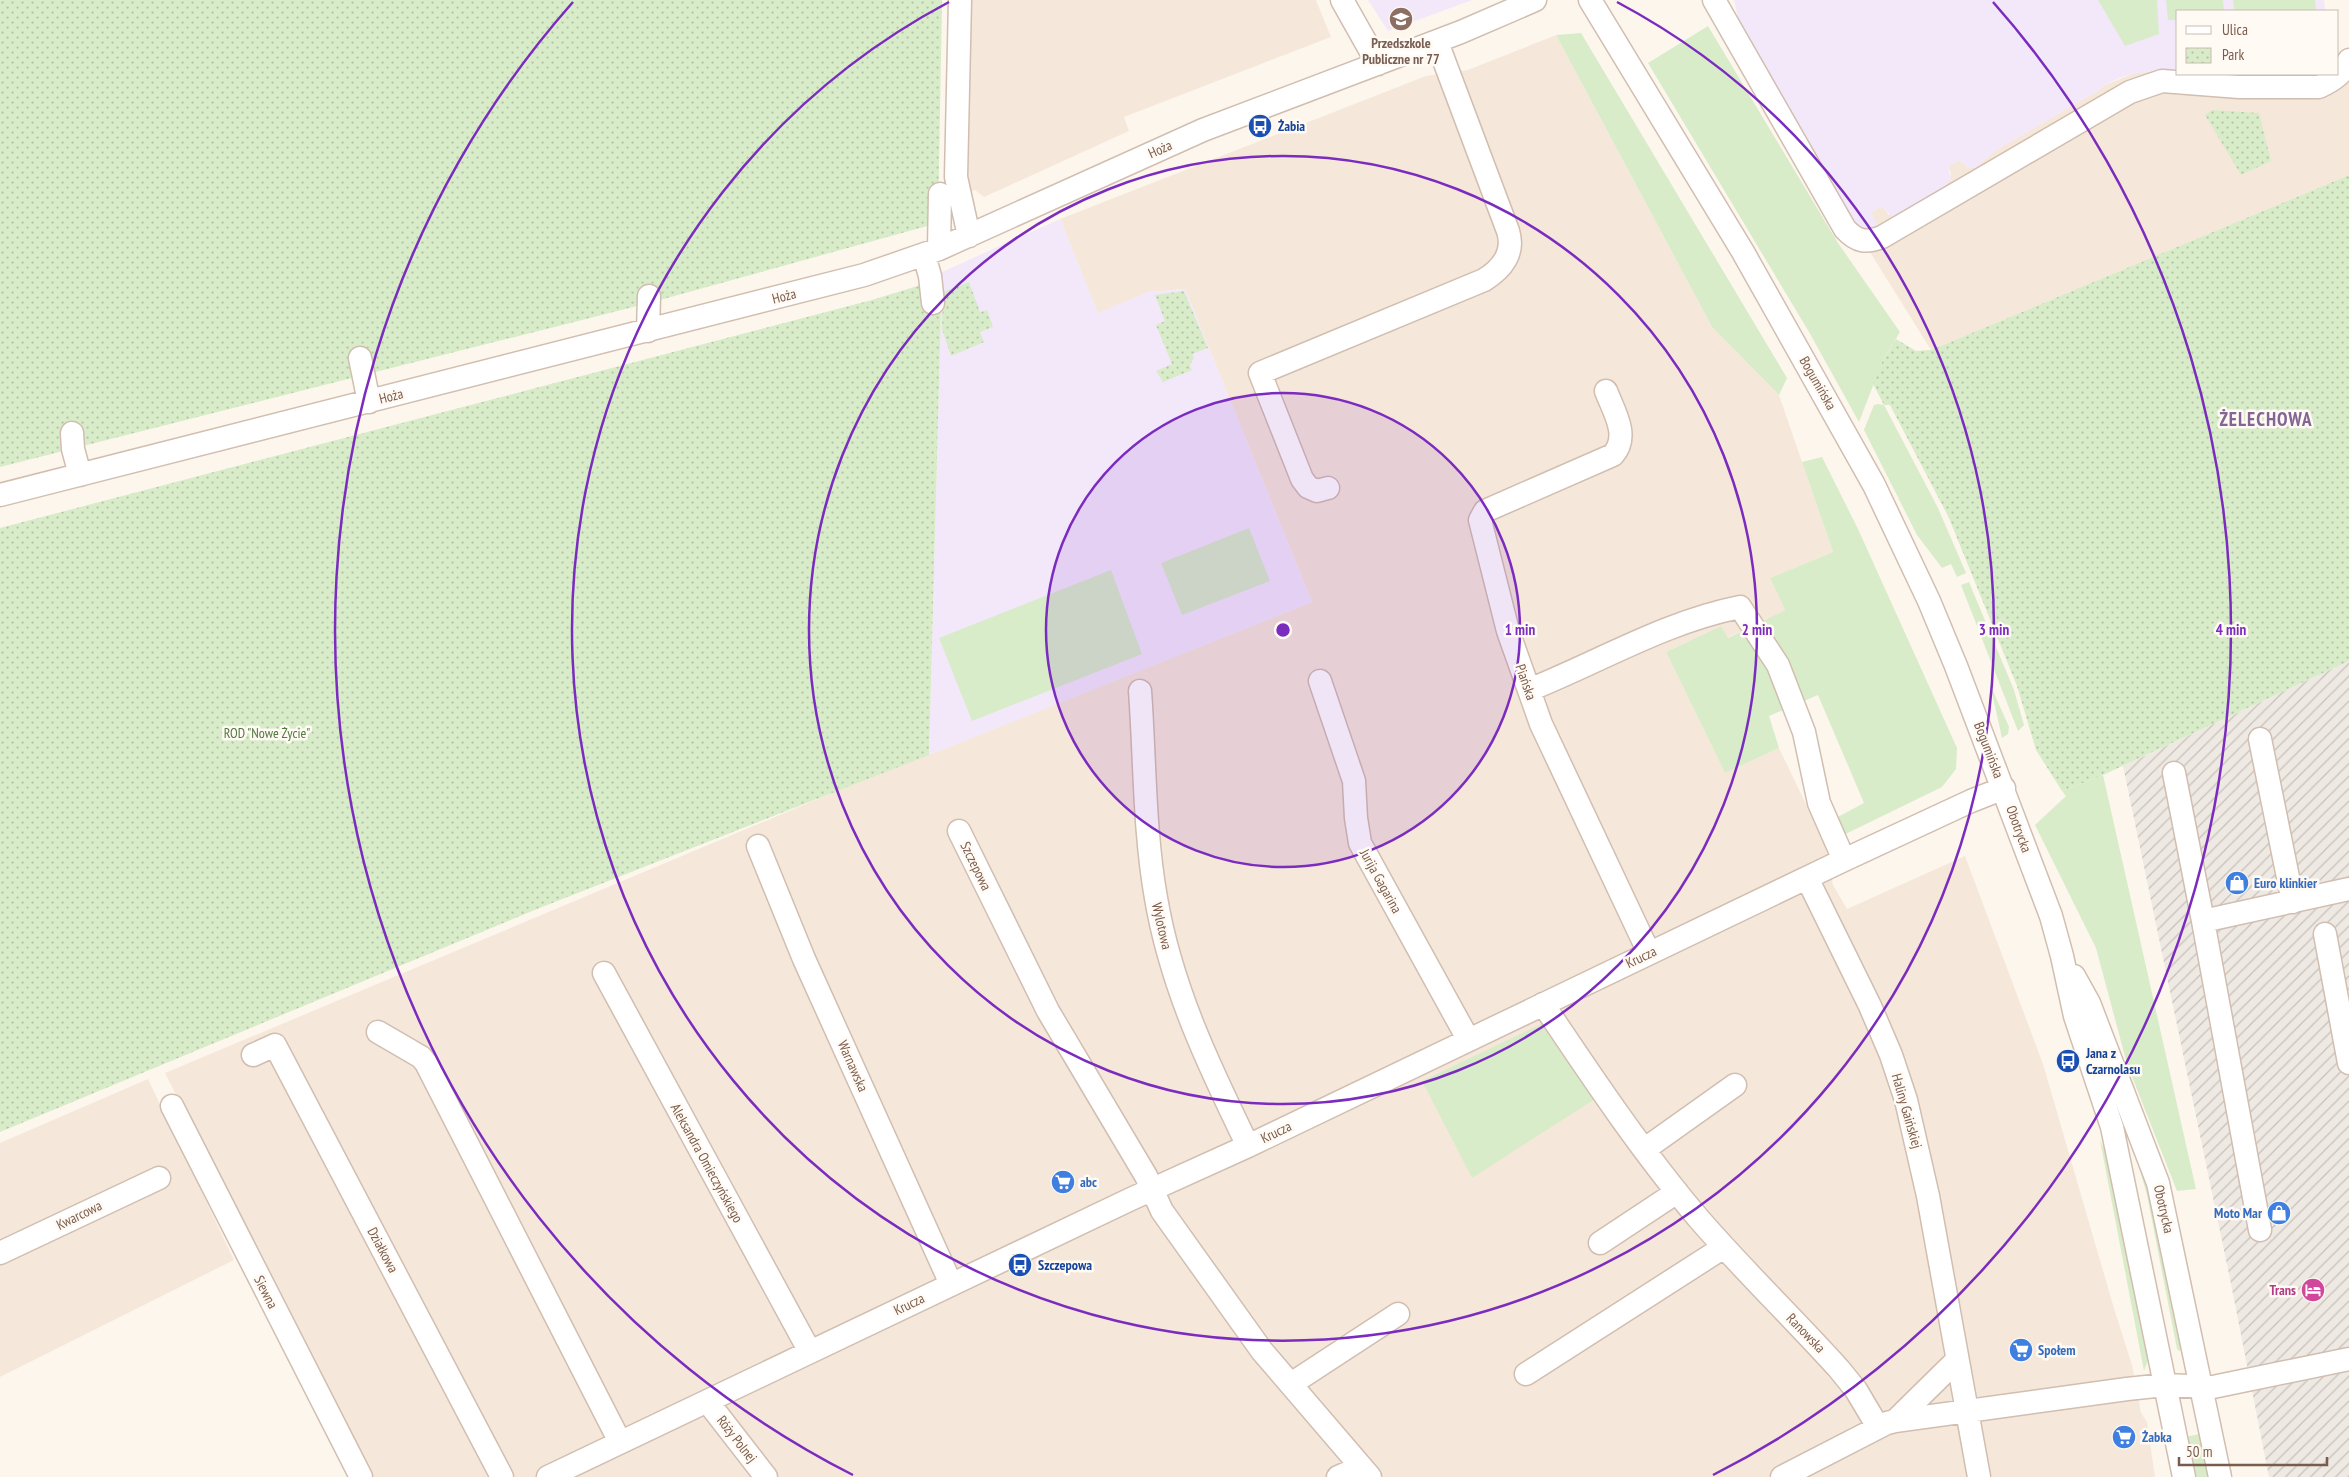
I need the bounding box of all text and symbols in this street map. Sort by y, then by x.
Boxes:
school or university icon: Przedszkole Publiczne nr 77 [1388,6,1414,32]
legend [2176,10,2339,75]
text: Ulica [2222,20,2248,39]
place label: Przedszkole Publiczne nr 77 [1362,34,1440,68]
text: Park [2222,45,2244,64]
bus stop icon: Żabia [1247,113,1273,139]
place label: Żabia [1278,117,1305,135]
street label: Hoża [1145,136,1175,162]
street label: Hoża [770,284,798,308]
street label: Bogumińska [1795,353,1841,413]
street label: Hoża [377,384,405,408]
district label: ŻELECHOWA [2219,407,2313,431]
text: 1 min [1505,620,1535,639]
text: 2 min [1742,620,1772,639]
text: 3 min [1979,620,2009,639]
text: 4 min [2216,620,2246,639]
centre of rings [1274,621,1292,639]
street label: Piańska [1511,662,1541,702]
street label: Bogumińska [1970,719,2008,781]
park label: ROD "Nowe Życie" [224,724,310,742]
street label: Obotrycka [2002,803,2036,855]
street label: Szczepowa [956,839,996,893]
street label: Jurija Gagarina [1356,845,1406,916]
shop icon: Euro klinkier [2224,870,2250,896]
place label: Euro klinkier [2254,874,2318,892]
street label: Wylotowa [1148,901,1176,951]
street label: Krucza [1623,942,1659,972]
street label: Warnawska [834,1038,872,1094]
place label: Jana z Czarnolasu [2085,1044,2140,1078]
bus stop icon: Jana z Czarnolasu [2055,1048,2081,1074]
street label: Haliny Gaińskiej [1888,1071,1926,1151]
street label: Aleksandra Omieczyńskiego [667,1100,747,1226]
street label: Krucza [1258,1117,1294,1147]
supermarket icon: abc [1050,1169,1076,1195]
place label: abc [1080,1173,1097,1191]
street label: Obotrycka [2150,1183,2178,1235]
street label: Kwarcowa [53,1196,105,1234]
shop icon: Moto Mar [2266,1200,2292,1226]
place label: Moto Mar [2214,1204,2263,1222]
street label: Działkowa [364,1224,402,1276]
bus stop icon: Szczepowa [1007,1252,1033,1278]
place label: Szczepowa [1038,1256,1092,1274]
street label: Siewna [250,1272,282,1312]
hotel icon: Trans [2300,1277,2326,1303]
place label: Trans [2269,1281,2296,1299]
street label: Krucza [891,1289,927,1319]
street label: Ranowska [1783,1309,1829,1357]
supermarket icon: Społem [2008,1337,2034,1363]
place label: Społem [2038,1341,2076,1359]
street label: Róży Polnej [713,1412,761,1466]
supermarket icon: Żabka [2111,1424,2137,1450]
place label: Żabka [2142,1428,2172,1446]
scale bar [2179,1434,2326,1466]
text: 50 m [2186,1442,2212,1461]

